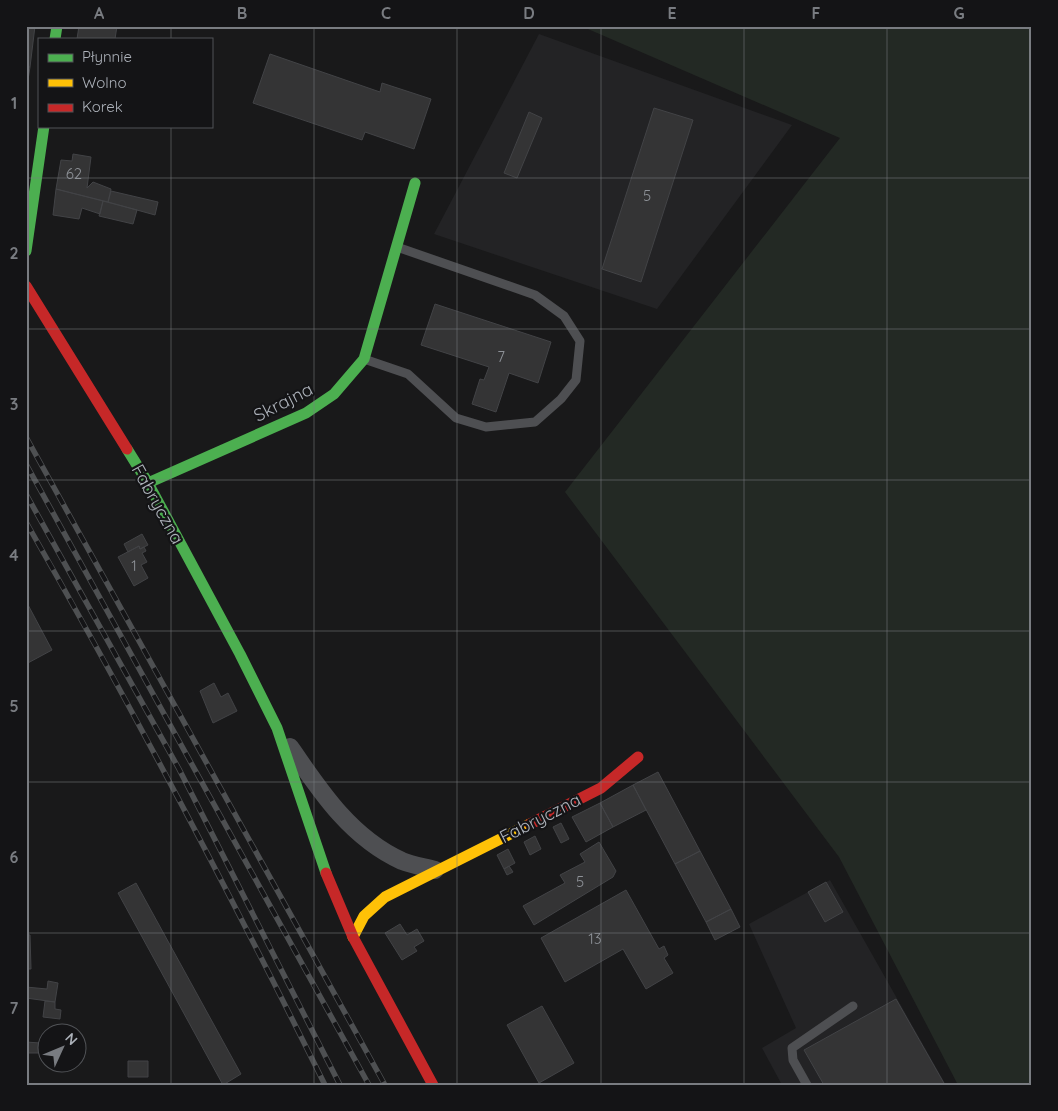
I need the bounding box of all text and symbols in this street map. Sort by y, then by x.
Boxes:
text: A [94,3,105,23]
text: B [237,3,247,23]
text: C [381,3,391,23]
text: D [523,3,535,23]
text: E [667,3,677,23]
text: F [812,3,821,23]
text: G [953,3,965,23]
legend [38,38,212,128]
text: Płynnie [82,47,132,66]
text: Wolno [82,73,127,92]
text: 1 [11,93,17,113]
text: Korek [82,97,123,116]
house number: 62 [66,164,82,183]
house number: 5 [643,186,651,205]
text: 2 [9,243,19,263]
house number: 7 [497,347,505,366]
street label: Skrajna [249,377,317,427]
text: 3 [10,394,18,414]
street label: Fabryczna [127,460,189,548]
text: 4 [9,545,19,565]
house number: 1 [131,556,137,575]
text: 5 [9,696,19,716]
street label: Fabryczna [496,788,584,848]
text: 6 [10,847,19,867]
house number: 5 [576,872,584,891]
house number: 13 [588,929,602,948]
text: 7 [10,998,19,1018]
north arrow [38,1024,88,1074]
text: N [61,1029,81,1049]

